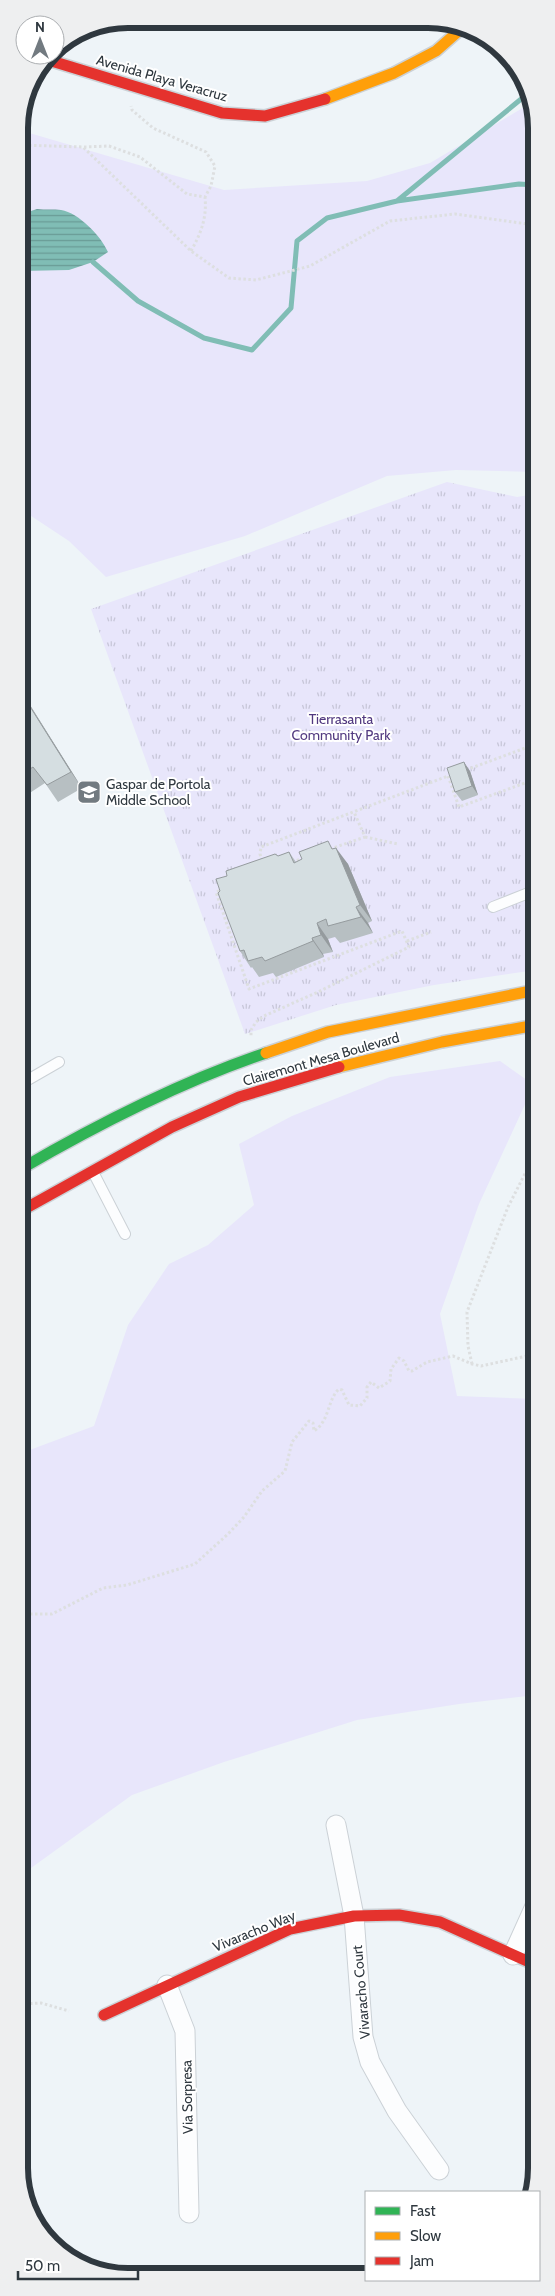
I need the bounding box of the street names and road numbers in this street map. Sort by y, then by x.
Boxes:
street label: Avenida Playa Veracruz [94,51,230,105]
street label: Clairemont Mesa Boulevard [241,1028,401,1090]
street label: Vivaracho Way [210,1906,298,1956]
street label: Vivaracho Court [348,1944,374,2040]
street label: Via Sorpresa [177,2060,197,2134]

